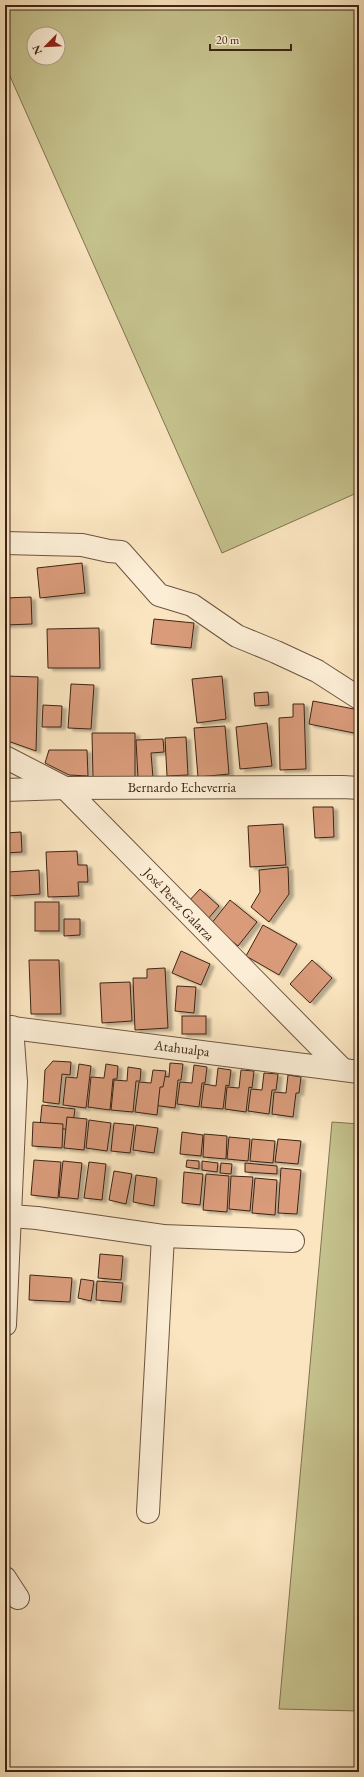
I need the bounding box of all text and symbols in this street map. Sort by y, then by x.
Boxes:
north arrow [26,26,66,66]
scale bar [210,26,291,52]
text: 20 m [216,32,240,48]
text: N [29,43,45,57]
street label: Bernardo Echeverria [128,778,237,796]
street label: José Perez Galarza [139,863,219,945]
street label: Atahualpa [152,1036,211,1060]

